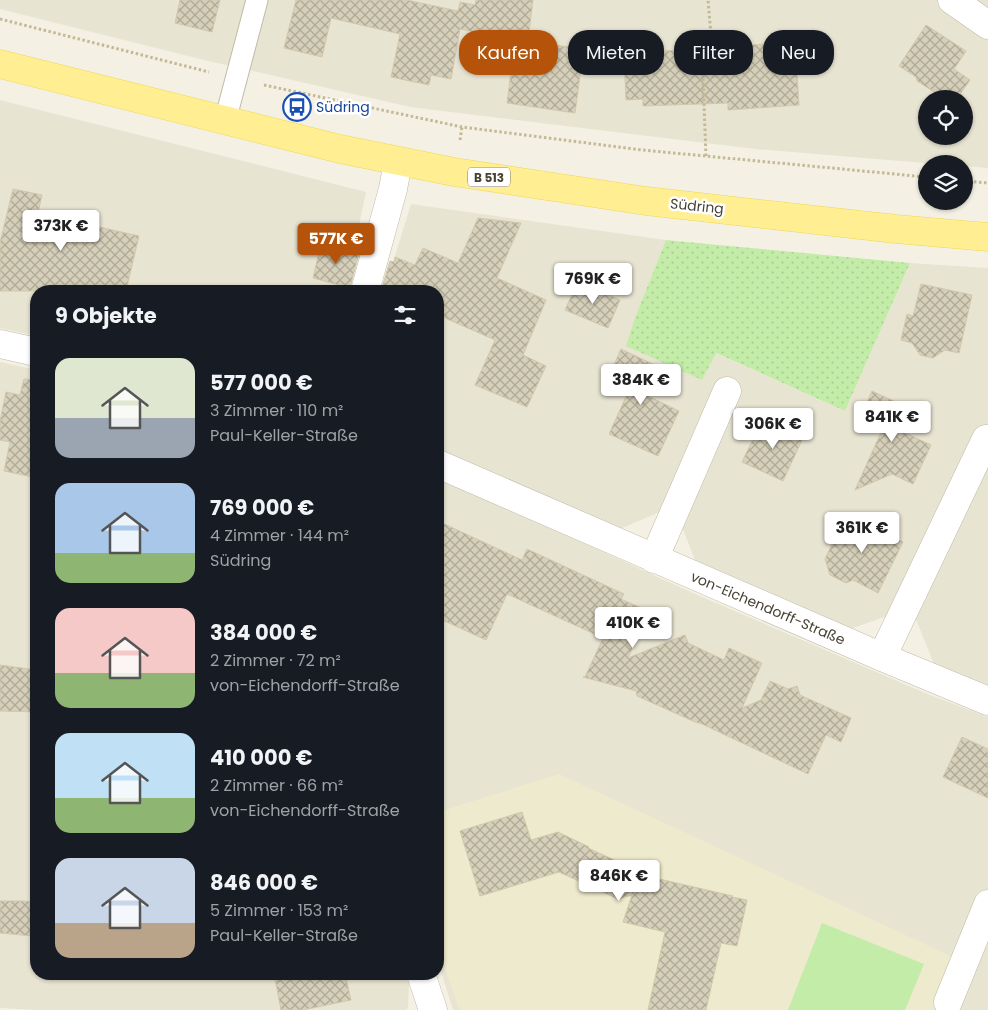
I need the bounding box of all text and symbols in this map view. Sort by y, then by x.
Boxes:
chip: Kaufen [459,30,558,75]
chip: Mieten [568,30,664,75]
chip: Filter [674,30,753,75]
chip: Neu [763,30,834,75]
map controls [918,90,973,210]
button: locate [918,90,973,145]
bus stop icon: Südring [282,92,312,122]
place label: Südring [316,97,370,117]
button: layers [918,155,973,210]
road number: B 513 [468,168,510,186]
street label: Südring [669,193,725,219]
pin: 373K € [20,210,102,252]
text: 373K € [33,214,89,237]
pin: 577K € [295,222,377,265]
text: 577K € [309,227,363,250]
pin: 769K € [552,262,634,305]
text: 769K € [565,267,621,290]
text: 9 Objekte [55,301,157,330]
icon: filters [391,301,419,329]
pin: 384K € [600,364,682,406]
text: 577 000 € [210,368,313,397]
text: 384K € [612,368,670,391]
icon: home [95,378,155,438]
text: 3 Zimmer · 110 m² [210,399,343,422]
pin: 841K € [851,400,933,443]
text: 841K € [865,405,919,428]
pin: 306K € [732,408,814,450]
text: 306K € [744,412,802,435]
text: Paul-Keller-Straße [210,424,358,447]
text: 769 000 € [210,493,314,522]
icon: home [95,503,155,563]
pin: 361K € [821,512,903,554]
text: 361K € [835,516,889,539]
text: 4 Zimmer · 144 m² [210,524,349,547]
text: Südring [210,549,271,572]
street label: von-Eichendorff-Straße [688,566,849,650]
pin: 410K € [592,606,674,649]
text: 410K € [606,611,660,634]
text: 384 000 € [210,618,317,647]
icon: home [95,628,155,688]
text: 2 Zimmer · 72 m² [210,649,341,672]
text: von-Eichendorff-Straße [210,674,400,697]
text: 410 000 € [210,743,313,772]
icon: home [95,753,155,813]
text: 2 Zimmer · 66 m² [210,774,343,797]
text: von-Eichendorff-Straße [210,799,400,822]
pin: 846K € [578,860,660,902]
text: 846K € [590,864,648,887]
text: 846 000 € [210,868,318,897]
icon: home [95,878,155,938]
text: 5 Zimmer · 153 m² [210,899,348,922]
text: Paul-Keller-Straße [210,924,358,947]

